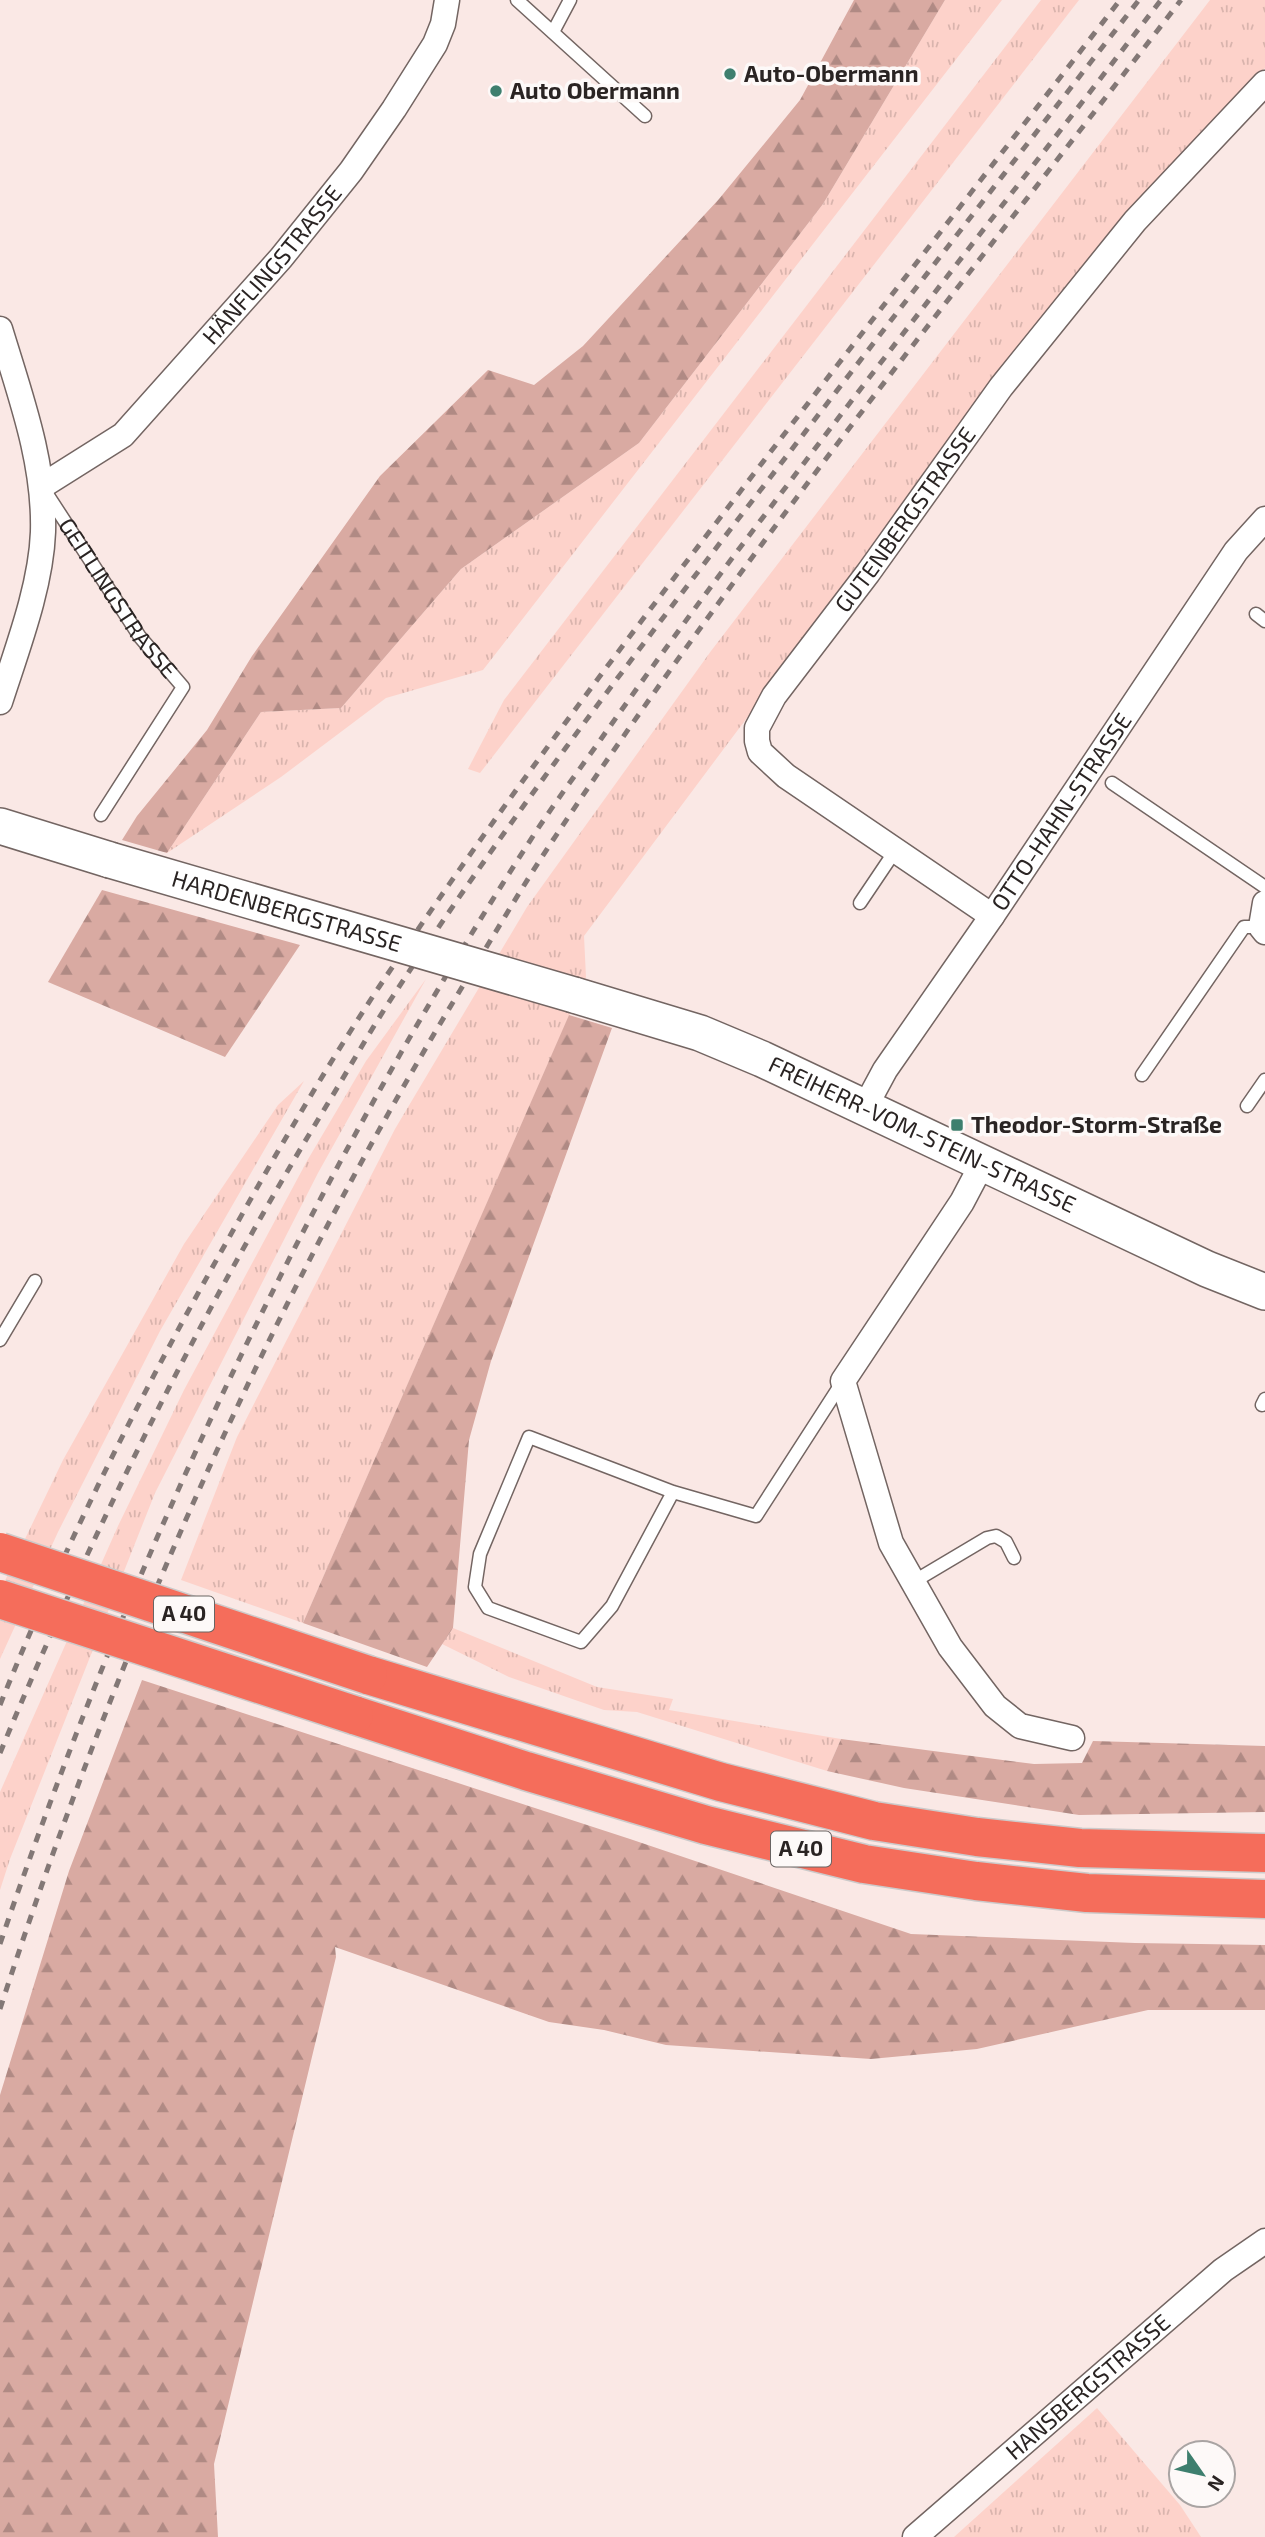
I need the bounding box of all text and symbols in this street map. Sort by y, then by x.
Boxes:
place label: Auto-Obermann [744,59,918,87]
marker: Auto-Obermann [722,66,738,82]
place label: Auto Obermann [510,76,680,104]
marker: Auto Obermann [488,83,504,99]
street label: HÄNFLINGSTRASSE [196,179,347,350]
street label: GUTENBERGSTRASSE [828,421,981,617]
street label: GEITLINGSTRASSE [53,512,184,683]
street label: OTTO-HAHN-STRASSE [985,707,1137,916]
street label: HARDENBERGSTRASSE [169,864,405,957]
street label: FREIHERR-VOM-STEIN-STRASSE [765,1049,1081,1218]
place label: Theodor-Storm-Straße [971,1110,1222,1138]
marker: Theodor-Storm-Straße [949,1117,965,1133]
road number: A 40 [154,1596,214,1632]
road number: A 40 [771,1832,831,1867]
street label: HANSBERGSTRASSE [1000,2307,1175,2465]
north arrow [1167,2439,1237,2509]
text: N [1203,2472,1230,2496]

